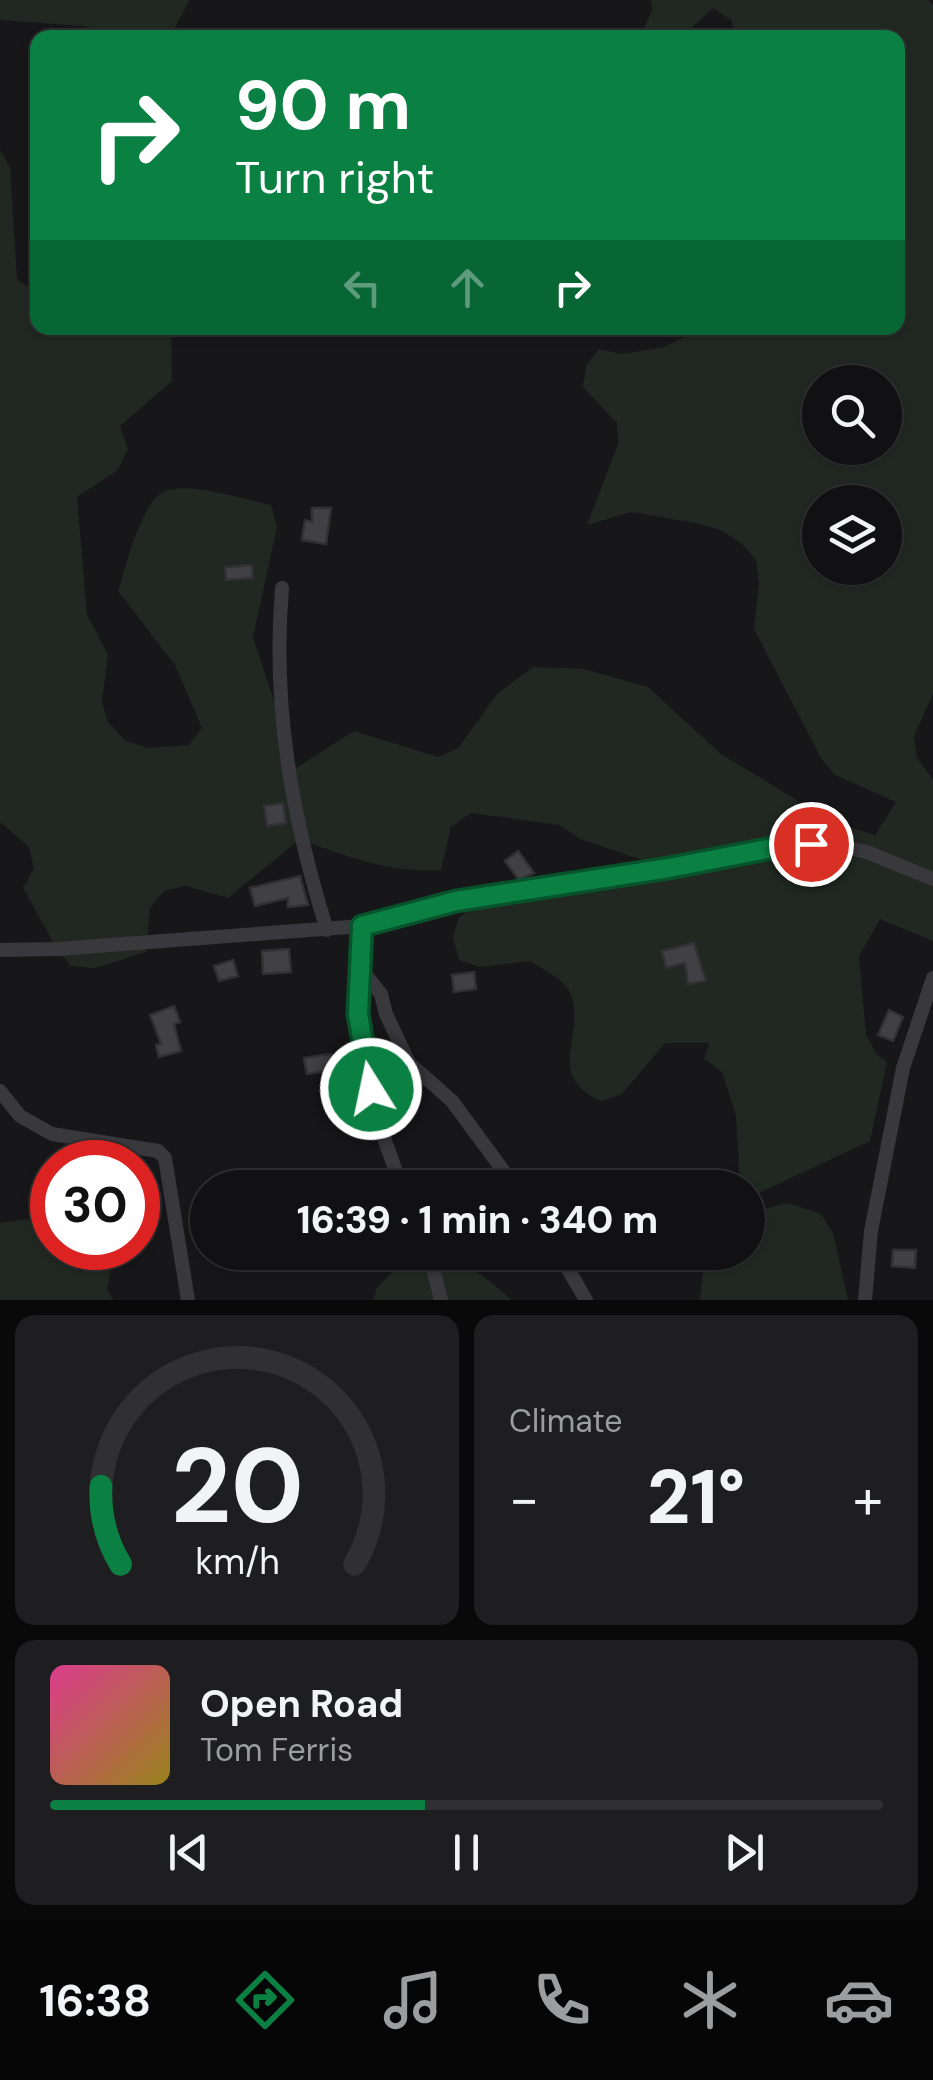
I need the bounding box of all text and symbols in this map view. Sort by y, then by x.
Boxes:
text: 90 m [235,60,411,151]
icon: right [70,70,200,200]
text: Turn right [235,148,434,207]
icon: left [335,260,390,315]
icon: ahead [440,260,495,315]
icon: right [545,260,600,315]
map controls [802,365,902,585]
button: search [802,365,902,465]
button: layers [802,485,902,585]
pin [769,802,854,887]
icon: arrive [784,817,839,872]
position arrow [319,1037,423,1141]
speed limit sign: 30 [30,1140,160,1270]
text: 16:39 · 1 min · 340 m [297,1195,658,1245]
text: Climate [509,1400,623,1442]
text: 20 [171,1419,303,1554]
text: 21° [647,1449,745,1546]
text: − [509,1463,539,1535]
text: + [853,1463,883,1535]
text: km/h [195,1539,279,1585]
text: Open Road [200,1679,403,1729]
text: Tom Ferris [200,1729,353,1771]
icon: previous [161,1825,216,1880]
icon: pause [439,1825,494,1880]
icon: next [717,1825,772,1880]
icon: directions [230,1965,300,2035]
icon: music [378,1965,448,2035]
icon: phone [527,1965,597,2035]
icon: climate [675,1965,745,2035]
icon: car [824,1965,894,2035]
text: 16:38 [39,1971,151,2030]

